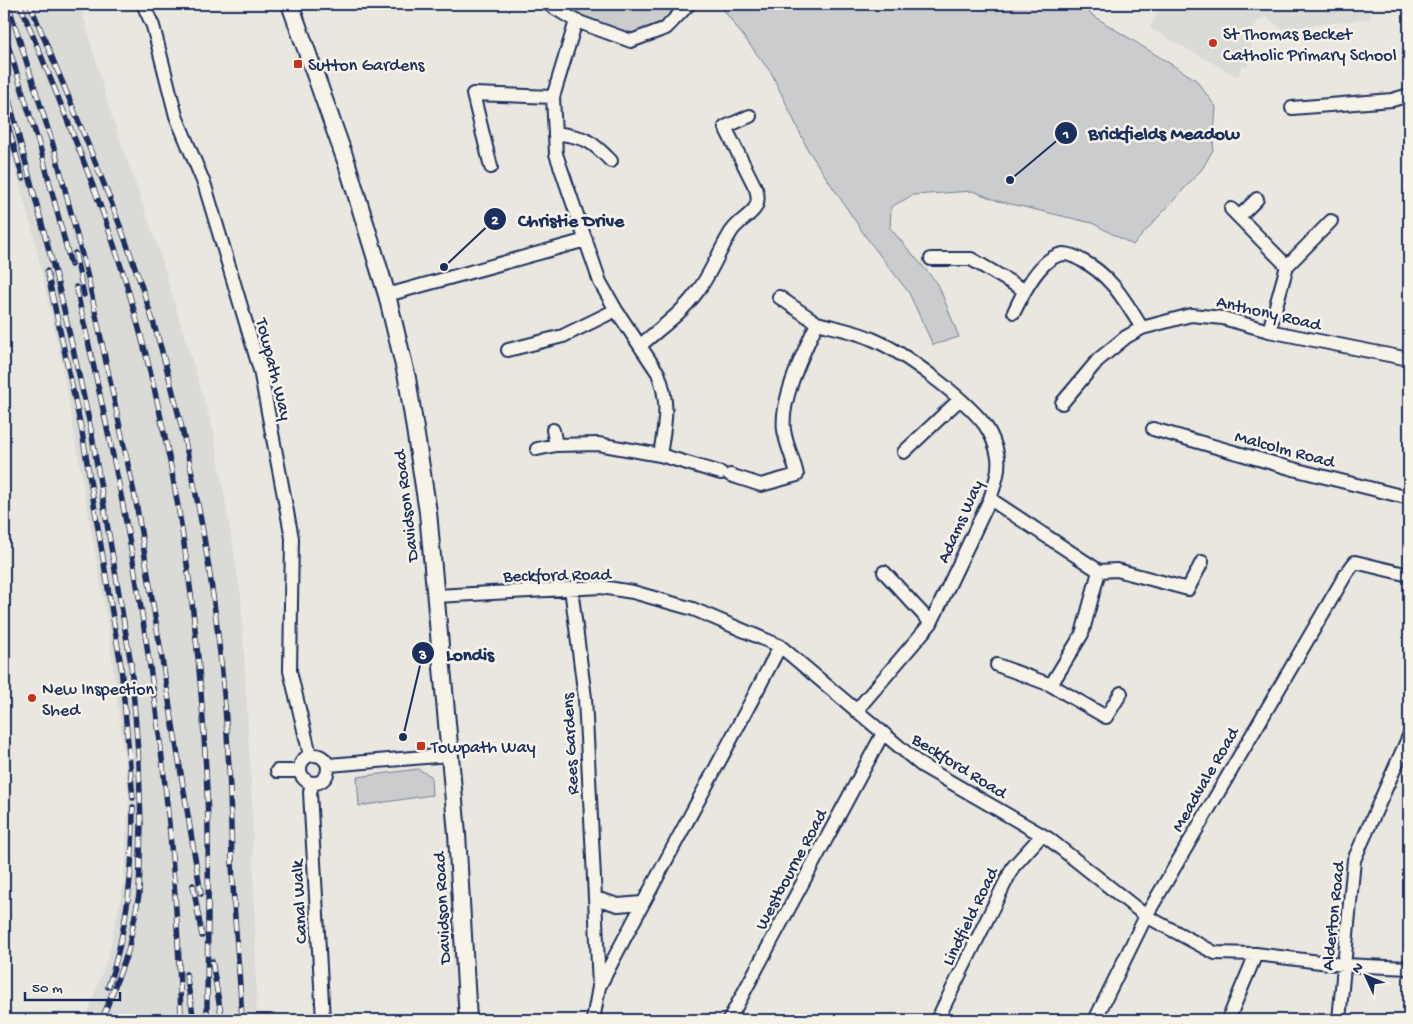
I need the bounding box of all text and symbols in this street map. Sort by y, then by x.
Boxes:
place label: St Thomas Becket Catholic Primary School [1223,25,1397,67]
marker: St Thomas Becket Catholic Primary School [1207,37,1219,49]
place label: Sutton Gardens [308,56,426,77]
marker: Sutton Gardens [292,58,304,70]
callout: Brickfields Meadow [1053,116,1249,150]
text: Brickfields Meadow [1087,124,1240,147]
text: 1 [1062,126,1069,144]
callout: Christie Drive [483,202,634,236]
text: Christie Drive [517,211,625,234]
text: 2 [491,212,499,230]
street label: Anthony Road [1214,292,1324,337]
street label: Towpath Way [250,315,295,423]
street label: Malcolm Road [1232,427,1338,474]
street label: Davidson Road [390,447,425,564]
street label: Adams Way [934,477,989,567]
street label: Beckford Road [502,565,613,588]
callout: Londis [411,636,504,670]
text: Londis [446,645,495,668]
text: 3 [418,647,427,665]
place label: New Inspection Shed [42,680,155,722]
street label: Rees Gardens [558,691,585,795]
marker: New Inspection Shed [26,692,38,704]
street label: Meadvale Road [1168,723,1245,836]
street label: Beckford Road [906,729,1011,805]
place label: Towpath Way [430,738,536,759]
marker: Towpath Way [415,740,427,752]
street label: Westbourne Road [752,805,834,934]
street label: Davidson Road [430,850,457,965]
street label: Canal Walk [288,858,313,944]
street label: Alderton Road [1318,859,1351,972]
street label: Lindfield Road [938,863,1005,970]
north arrow [1340,952,1390,1002]
text: N [1349,960,1368,978]
scale bar [25,969,120,1001]
text: 50 m [32,980,63,998]

